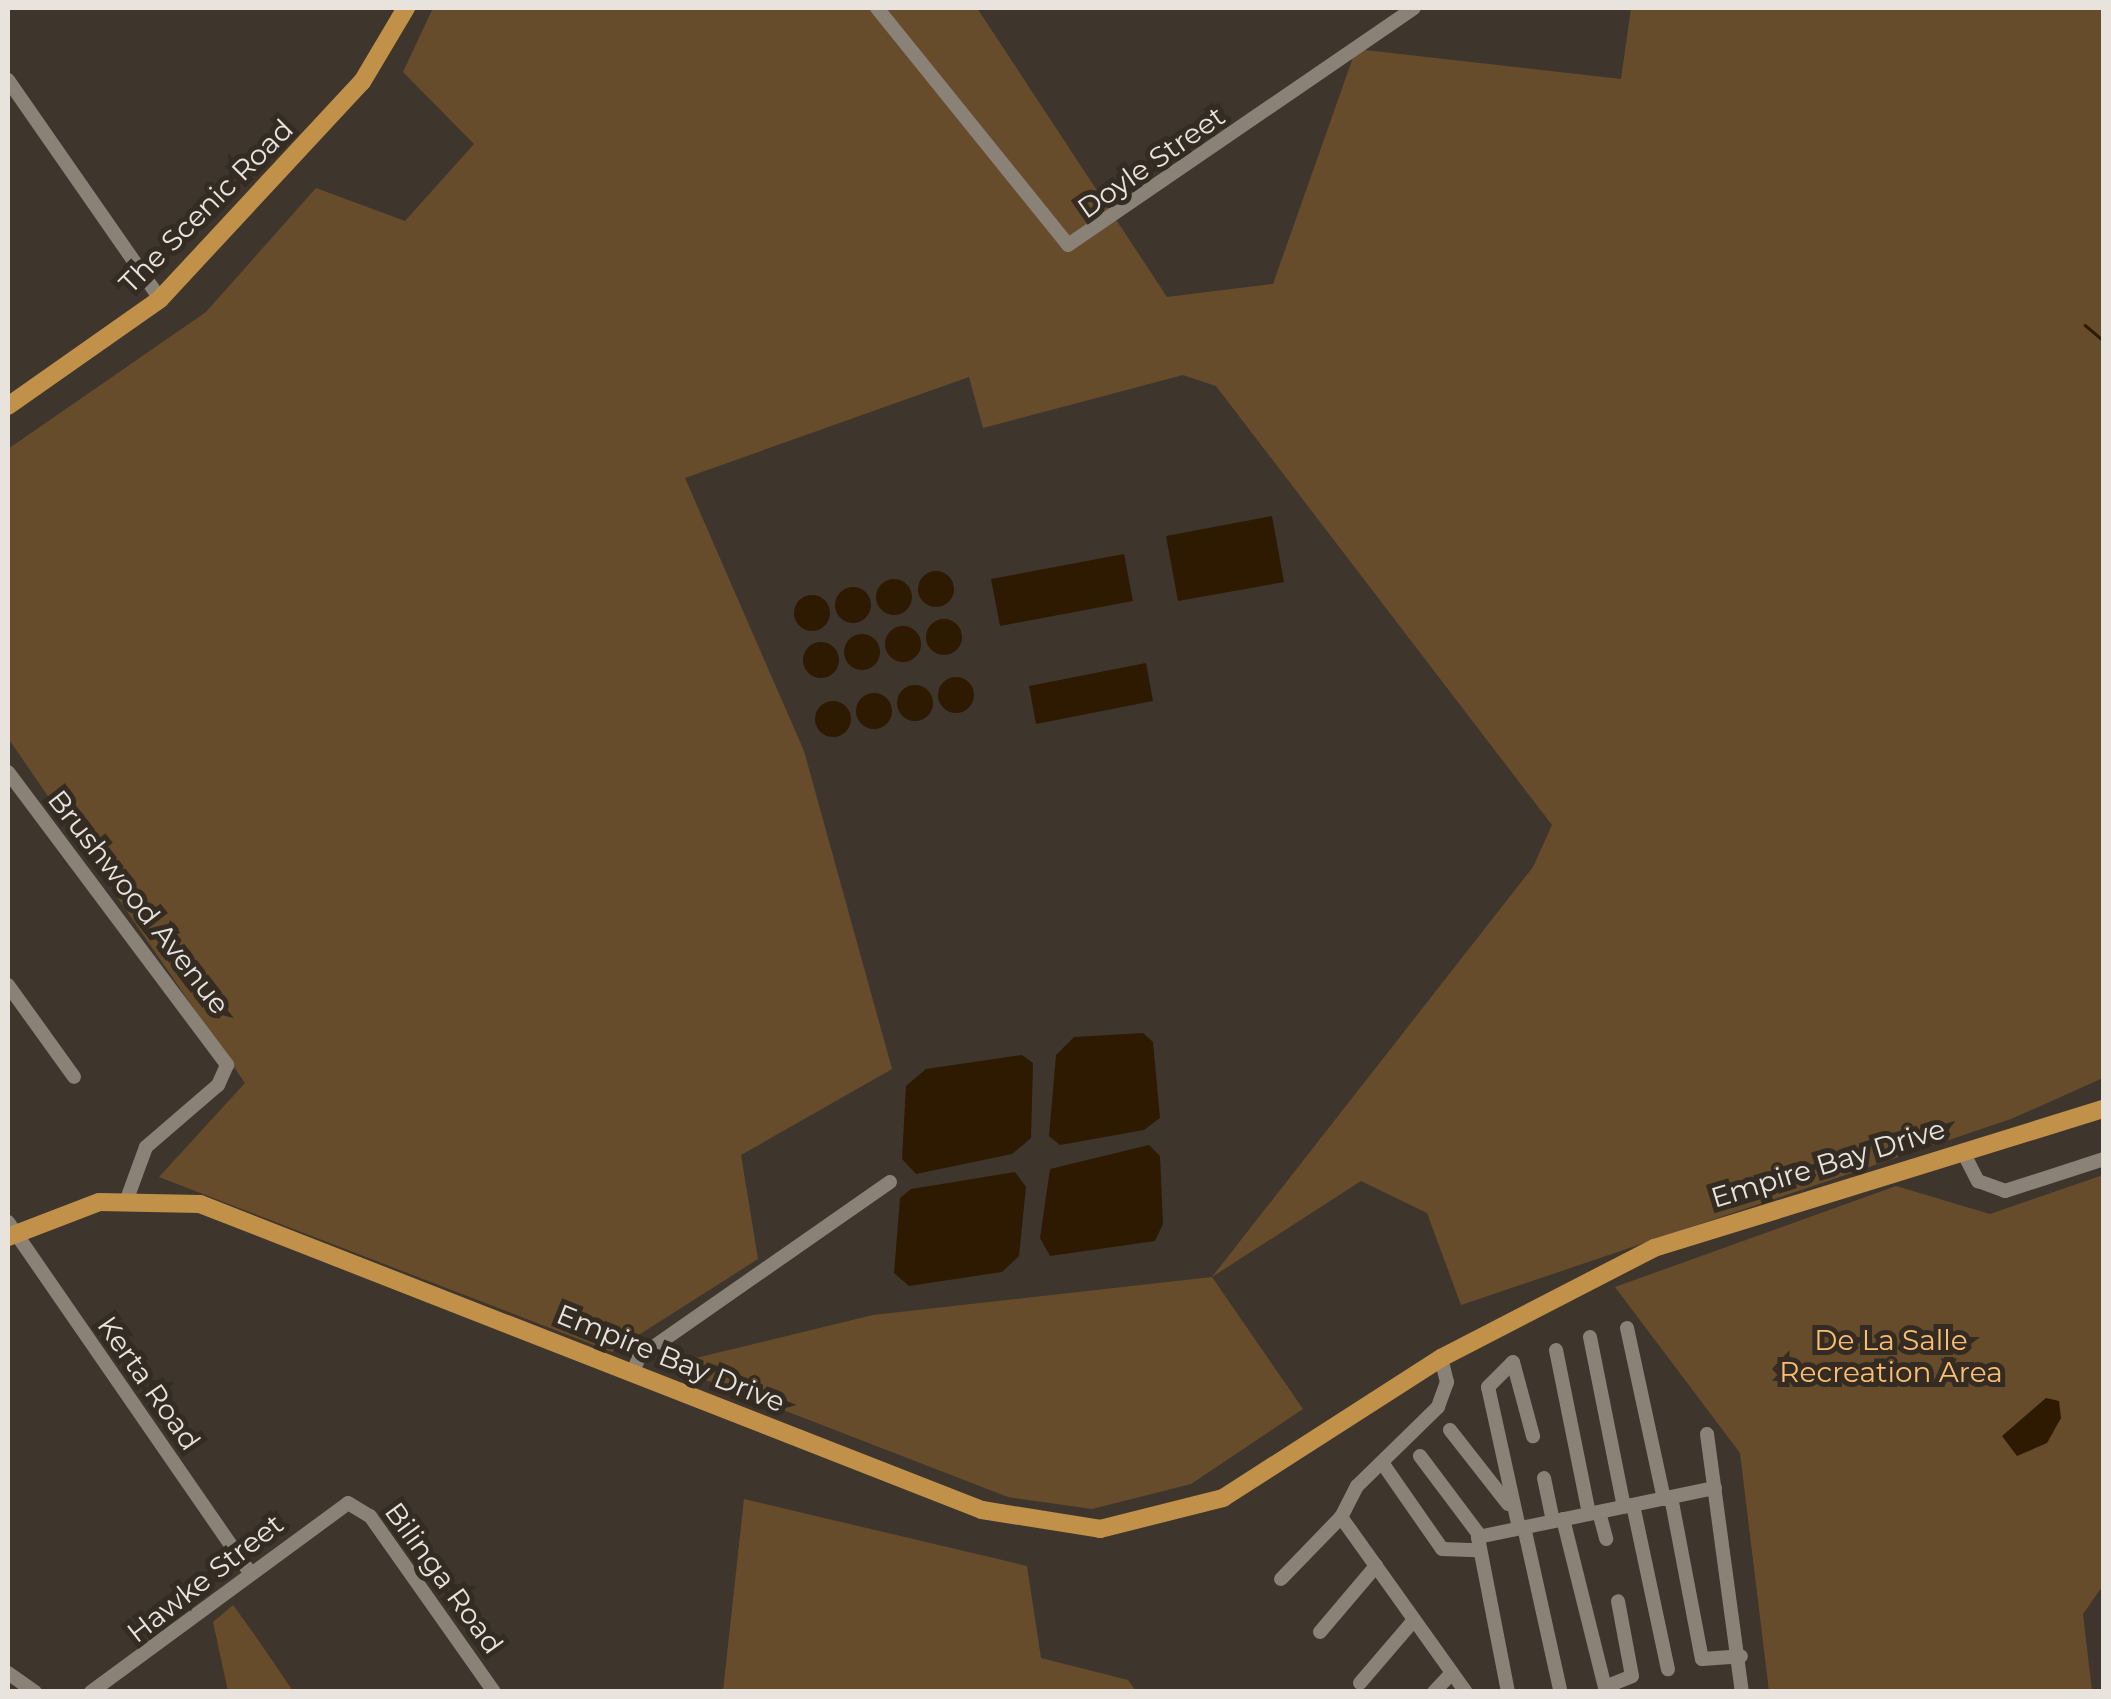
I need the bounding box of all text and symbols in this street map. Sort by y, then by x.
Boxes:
street label: Doyle Street [1071,99,1231,225]
street label: The Scenic Road [112,112,300,300]
street label: Brushwood Avenue [41,783,237,1021]
street label: Empire Bay Drive [1707,1111,1949,1215]
street label: Empire Bay Drive [552,1297,790,1419]
street label: Kerta Road [91,1310,207,1456]
park label: De La Salle Recreation Area [1779,1323,2003,1389]
street label: Bilinga Road [378,1496,510,1660]
street label: Hawke Street [120,1507,290,1649]

